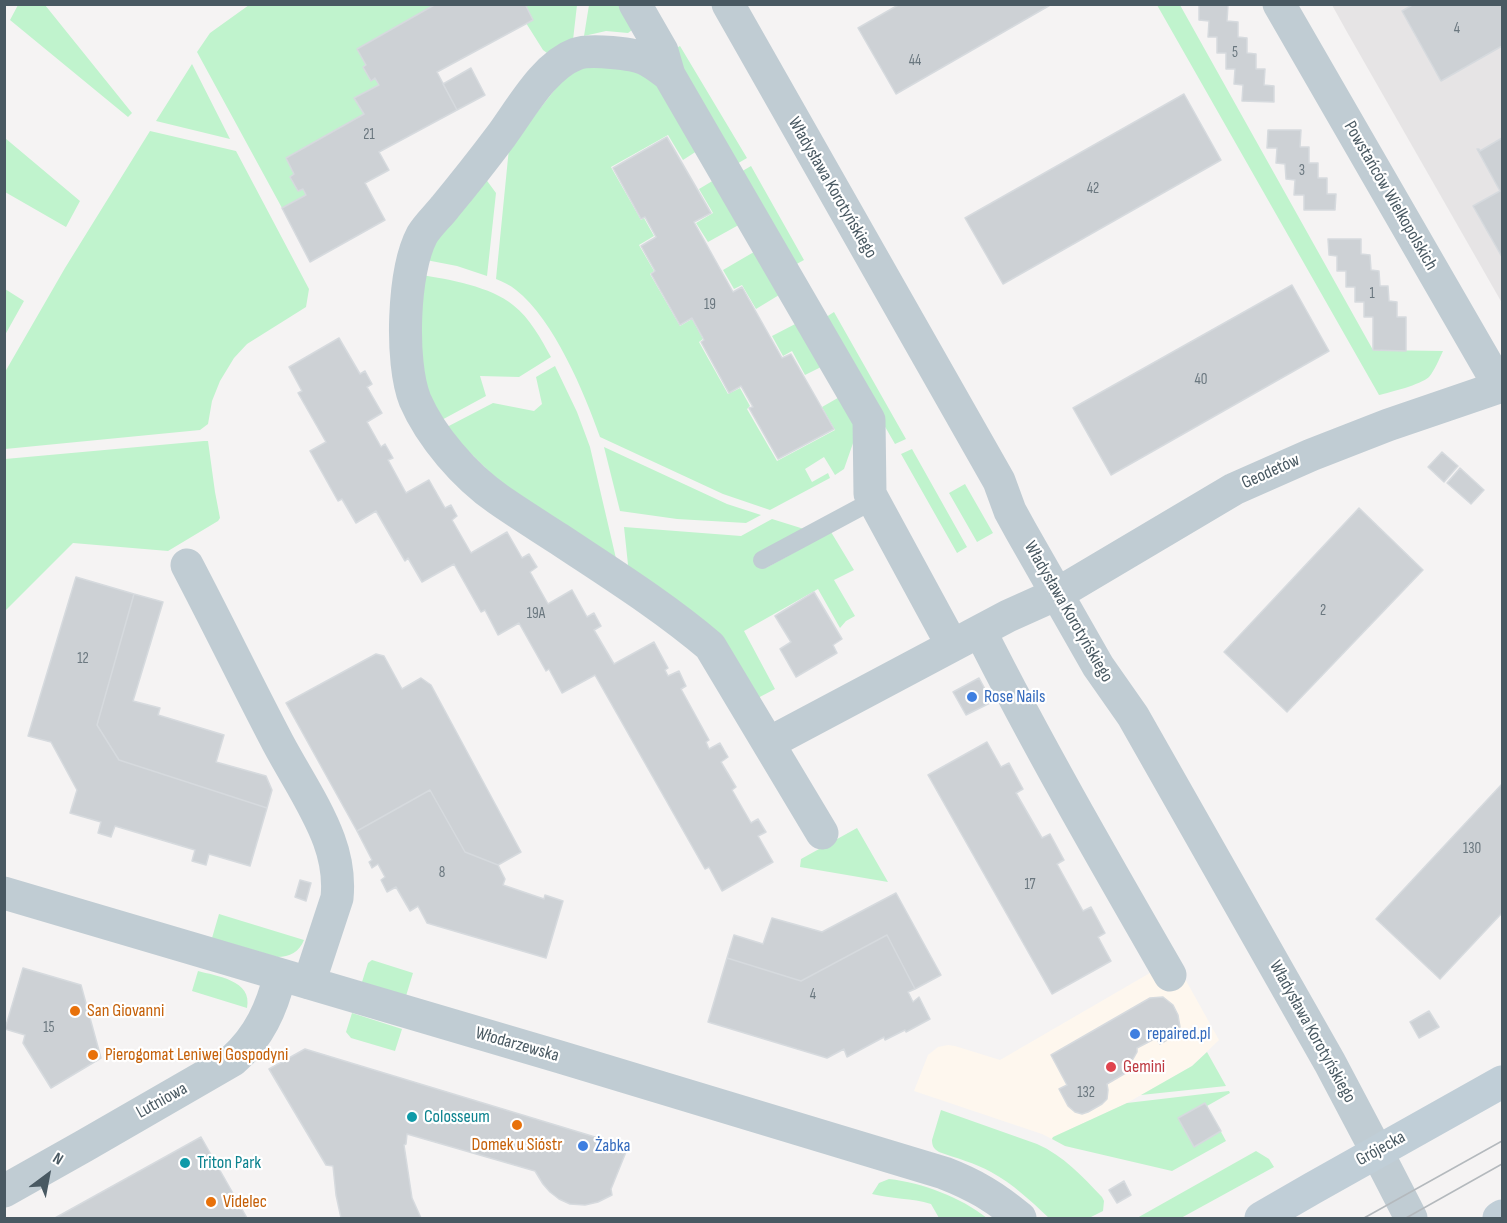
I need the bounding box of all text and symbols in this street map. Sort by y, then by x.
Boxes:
house number: 4 [1454,20,1460,38]
house number: 5 [1232,44,1238,62]
house number: 44 [909,52,921,70]
street label: Władysława Korotyńskiego [783,114,881,262]
street label: Powstańców Wielkopolskich [1338,118,1442,274]
house number: 21 [363,126,375,144]
house number: 3 [1299,162,1305,180]
house number: 42 [1087,180,1099,198]
house number: 1 [1369,285,1375,303]
house number: 19 [704,296,716,314]
house number: 40 [1195,371,1207,389]
street label: Geodetów [1239,450,1303,494]
street label: Władysława Korotyńskiego [1019,538,1117,686]
house number: 2 [1320,602,1326,620]
house number: 19A [527,605,545,623]
house number: 12 [77,650,89,668]
place label: Rose Nails [984,686,1045,708]
marker: Rose Nails [965,690,979,704]
house number: 130 [1463,840,1481,858]
house number: 8 [439,864,445,882]
house number: 17 [1024,876,1036,894]
street label: Władysława Korotyńskiego [1264,957,1360,1107]
house number: 4 [810,986,816,1004]
place label: San Giovanni [87,1000,164,1022]
marker: San Giovanni [68,1004,82,1018]
house number: 15 [43,1019,55,1037]
street label: Włodarzewska [473,1023,561,1067]
place label: repaired.pl [1147,1023,1211,1045]
marker: repaired.pl [1128,1027,1142,1041]
place label: Pierogomat Leniwej Gospodyni [105,1044,288,1066]
marker: Pierogomat Leniwej Gospodyni [86,1048,100,1062]
place label: Gemini [1123,1056,1165,1078]
marker: Gemini [1104,1060,1118,1074]
street label: Lutniowa [133,1078,191,1124]
house number: 132 [1077,1084,1095,1102]
place label: Colosseum [424,1106,490,1128]
marker: Colosseum [405,1110,419,1124]
marker: Domek u Sióstr [510,1118,524,1132]
street label: Grójecka [1353,1127,1409,1171]
place label: Domek u Sióstr [472,1134,562,1156]
place label: Żabka [595,1135,630,1157]
marker: Żabka [576,1139,590,1153]
north arrow [18,1145,78,1205]
text: N [49,1149,66,1170]
place label: Triton Park [197,1152,261,1174]
marker: Triton Park [178,1156,192,1170]
place label: Videlec [223,1191,267,1213]
marker: Videlec [204,1195,218,1209]

